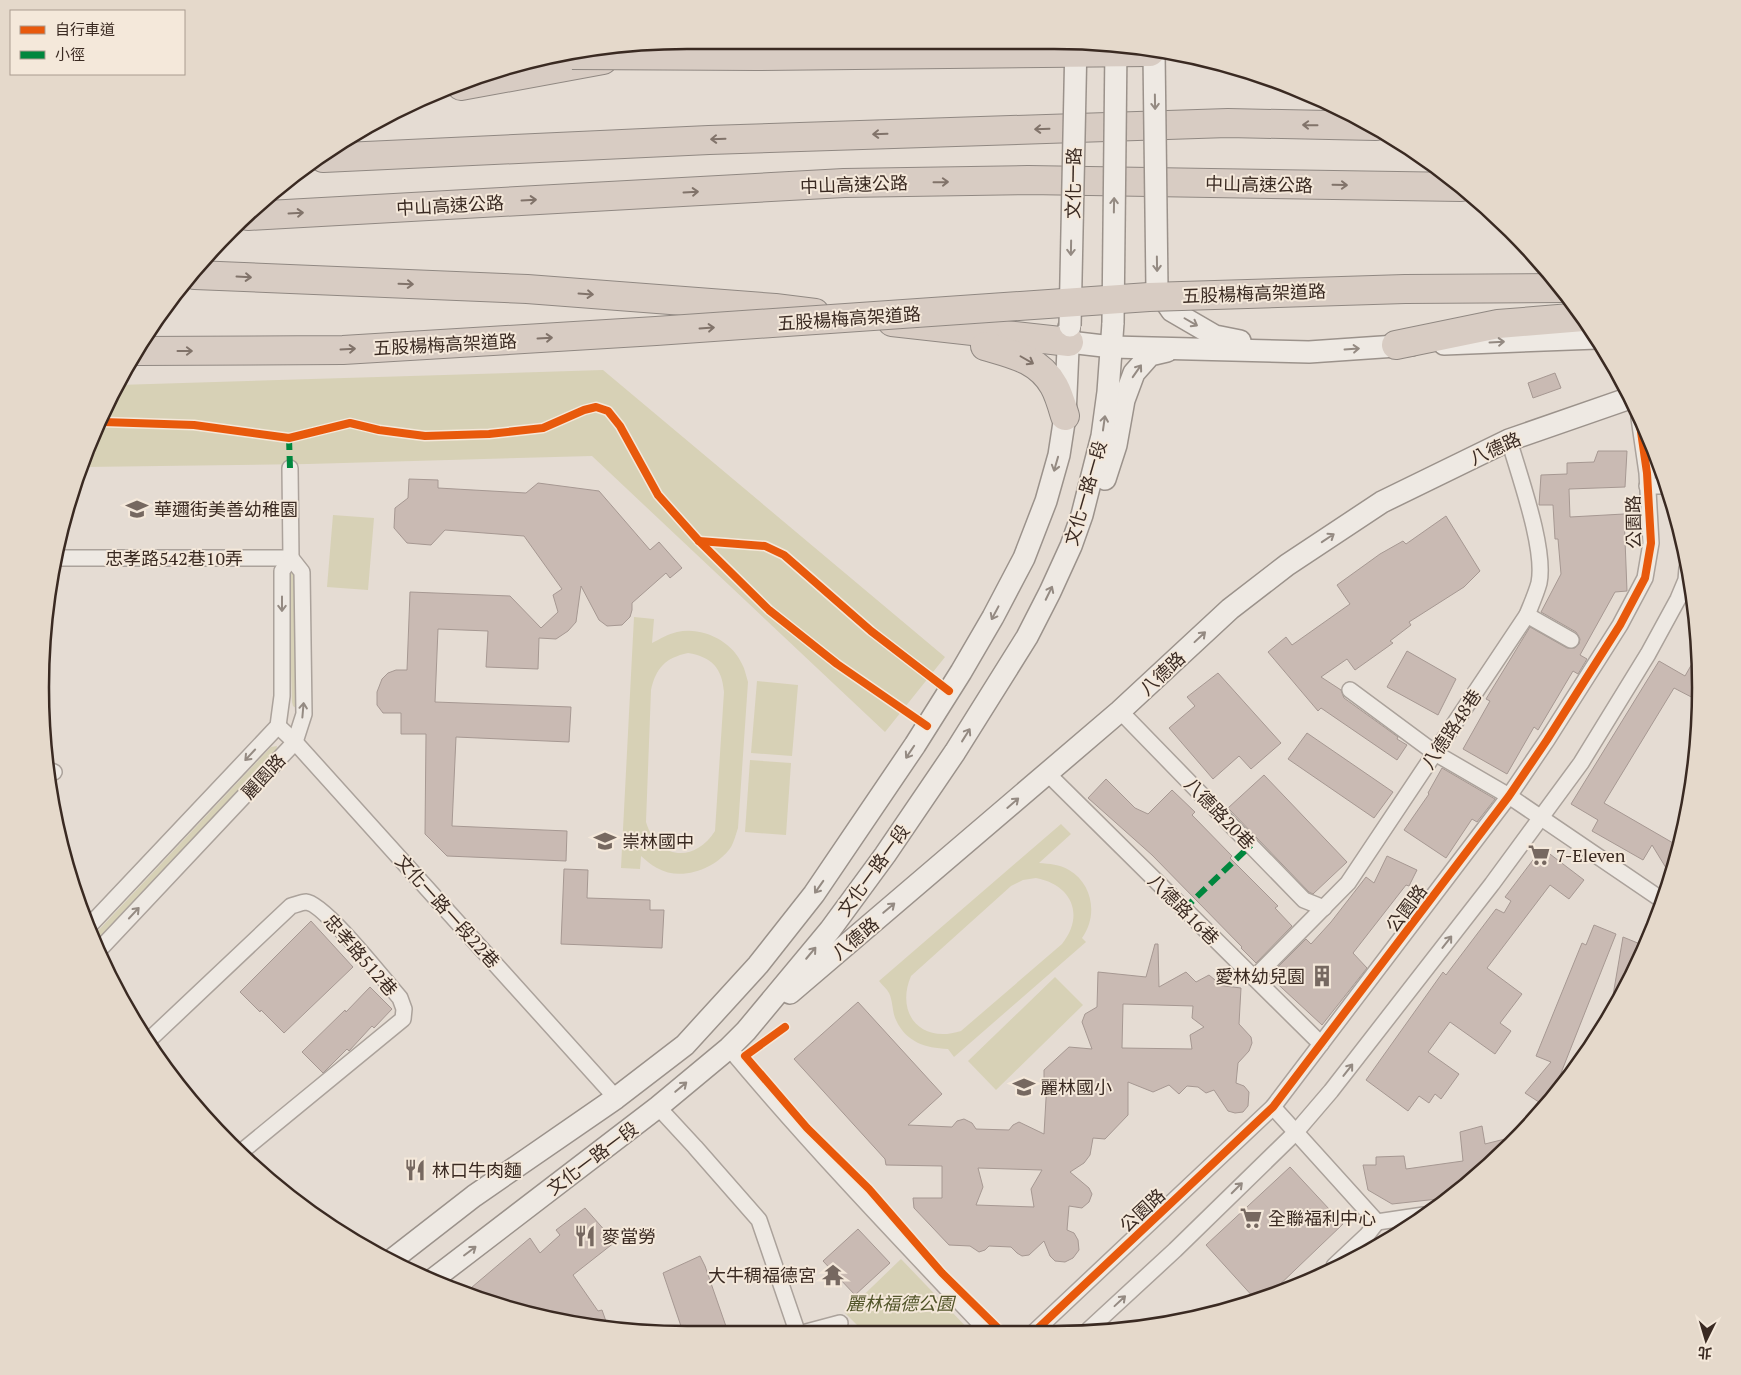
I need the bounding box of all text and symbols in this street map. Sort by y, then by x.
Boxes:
legend [10,10,185,75]
text: 自行車道 [55,19,115,39]
text: 小徑 [55,44,85,64]
one-way arrow [1150,94,1160,110]
one-way arrow [1302,120,1318,129]
one-way arrow [1035,124,1051,133]
one-way arrow [872,129,888,139]
one-way arrow [710,135,726,144]
street label: 文化一路 [1060,147,1086,219]
street label: 中山高速公路 [800,170,908,198]
street label: 中山高速公路 [1205,171,1313,197]
one-way arrow [932,177,948,186]
one-way arrow [1331,180,1347,190]
one-way arrow [683,187,699,196]
street label: 中山高速公路 [395,190,505,220]
one-way arrow [520,196,536,205]
one-way arrow [1110,197,1119,213]
one-way arrow [288,209,304,218]
one-way arrow [1066,239,1076,255]
one-way arrow [1152,256,1162,272]
one-way arrow [235,272,251,282]
street label: 五股楊梅高架道路 [1182,278,1326,308]
one-way arrow [398,279,414,289]
one-way arrow [578,289,594,298]
street label: 五股楊梅高架道路 [776,301,922,335]
one-way arrow [1183,318,1198,328]
one-way arrow [699,323,715,332]
street label: 五股楊梅高架道路 [372,328,518,360]
one-way arrow [537,333,553,342]
one-way arrow [1488,337,1504,347]
one-way arrow [1344,344,1360,353]
one-way arrow [340,345,356,354]
one-way arrow [177,346,193,356]
one-way arrow [1020,355,1035,365]
one-way arrow [1132,364,1142,378]
one-way arrow [1099,415,1109,431]
street label: 八德路 [1465,426,1525,470]
street label: 文化一路一段 [1059,438,1111,548]
one-way arrow [1051,455,1061,471]
street label: 公園路 [1621,495,1645,549]
school or university icon: 華邇街美善幼稚園 [124,496,150,522]
place label: 華邇街美善幼稚園 [154,497,298,521]
one-way arrow [1321,532,1335,542]
street label: 忠孝路542巷10弄 [105,546,243,570]
one-way arrow [1045,586,1054,601]
one-way arrow [277,596,287,612]
one-way arrow [989,606,999,620]
one-way arrow [1194,631,1207,643]
street label: 八德路 [1134,646,1190,700]
street label: 八德路48巷 [1416,684,1486,774]
one-way arrow [298,703,308,719]
one-way arrow [961,729,971,743]
one-way arrow [905,745,915,759]
street label: 麗園路 [236,748,290,804]
one-way arrow [244,749,256,762]
street label: 八德路20巷 [1180,772,1260,854]
one-way arrow [1006,797,1019,808]
street label: 文化一路一段 [832,819,914,921]
school or university icon: 崇林國中 [592,828,618,854]
place label: 崇林國中 [622,829,694,853]
supermarket icon: 7-Eleven [1526,842,1552,868]
place label: 7-Eleven [1556,843,1626,867]
street label: 文化一路一段22巷 [391,849,505,973]
street label: 八德路16巷 [1143,868,1225,950]
street label: 公園路 [1380,879,1432,937]
one-way arrow [814,880,824,894]
one-way arrow [883,903,896,914]
one-way arrow [128,906,140,919]
street label: 忠孝路512巷 [319,909,403,1001]
street label: 八德路 [827,911,883,965]
one-way arrow [1442,935,1453,948]
one-way arrow [805,947,816,960]
building icon: 愛林幼兒園 [1309,963,1335,989]
place label: 愛林幼兒園 [1215,964,1305,988]
one-way arrow [1342,1064,1353,1077]
school or university icon: 麗林國小 [1011,1074,1037,1100]
place label: 麗林國小 [1040,1075,1112,1099]
one-way arrow [675,1082,688,1093]
street label: 文化一路一段 [542,1116,642,1200]
restaurant icon: 林口牛肉麵 [402,1157,428,1183]
place label: 林口牛肉麵 [432,1158,522,1182]
one-way arrow [1231,1182,1243,1195]
street label: 公園路 [1114,1183,1170,1237]
supermarket icon: 全聯福利中心 [1238,1205,1264,1231]
place label: 全聯福利中心 [1268,1206,1376,1230]
restaurant icon: 麥當勞 [572,1223,598,1249]
place label: 麥當勞 [602,1224,656,1248]
one-way arrow [463,1246,476,1257]
temple icon: 大牛稠福德宮 [820,1262,846,1288]
place label: 大牛稠福德宮 [708,1263,816,1287]
park label: 麗林福德公園 [846,1291,957,1315]
one-way arrow [1113,1295,1126,1307]
north arrow [1681,1315,1731,1365]
text: 北 [1697,1343,1713,1364]

